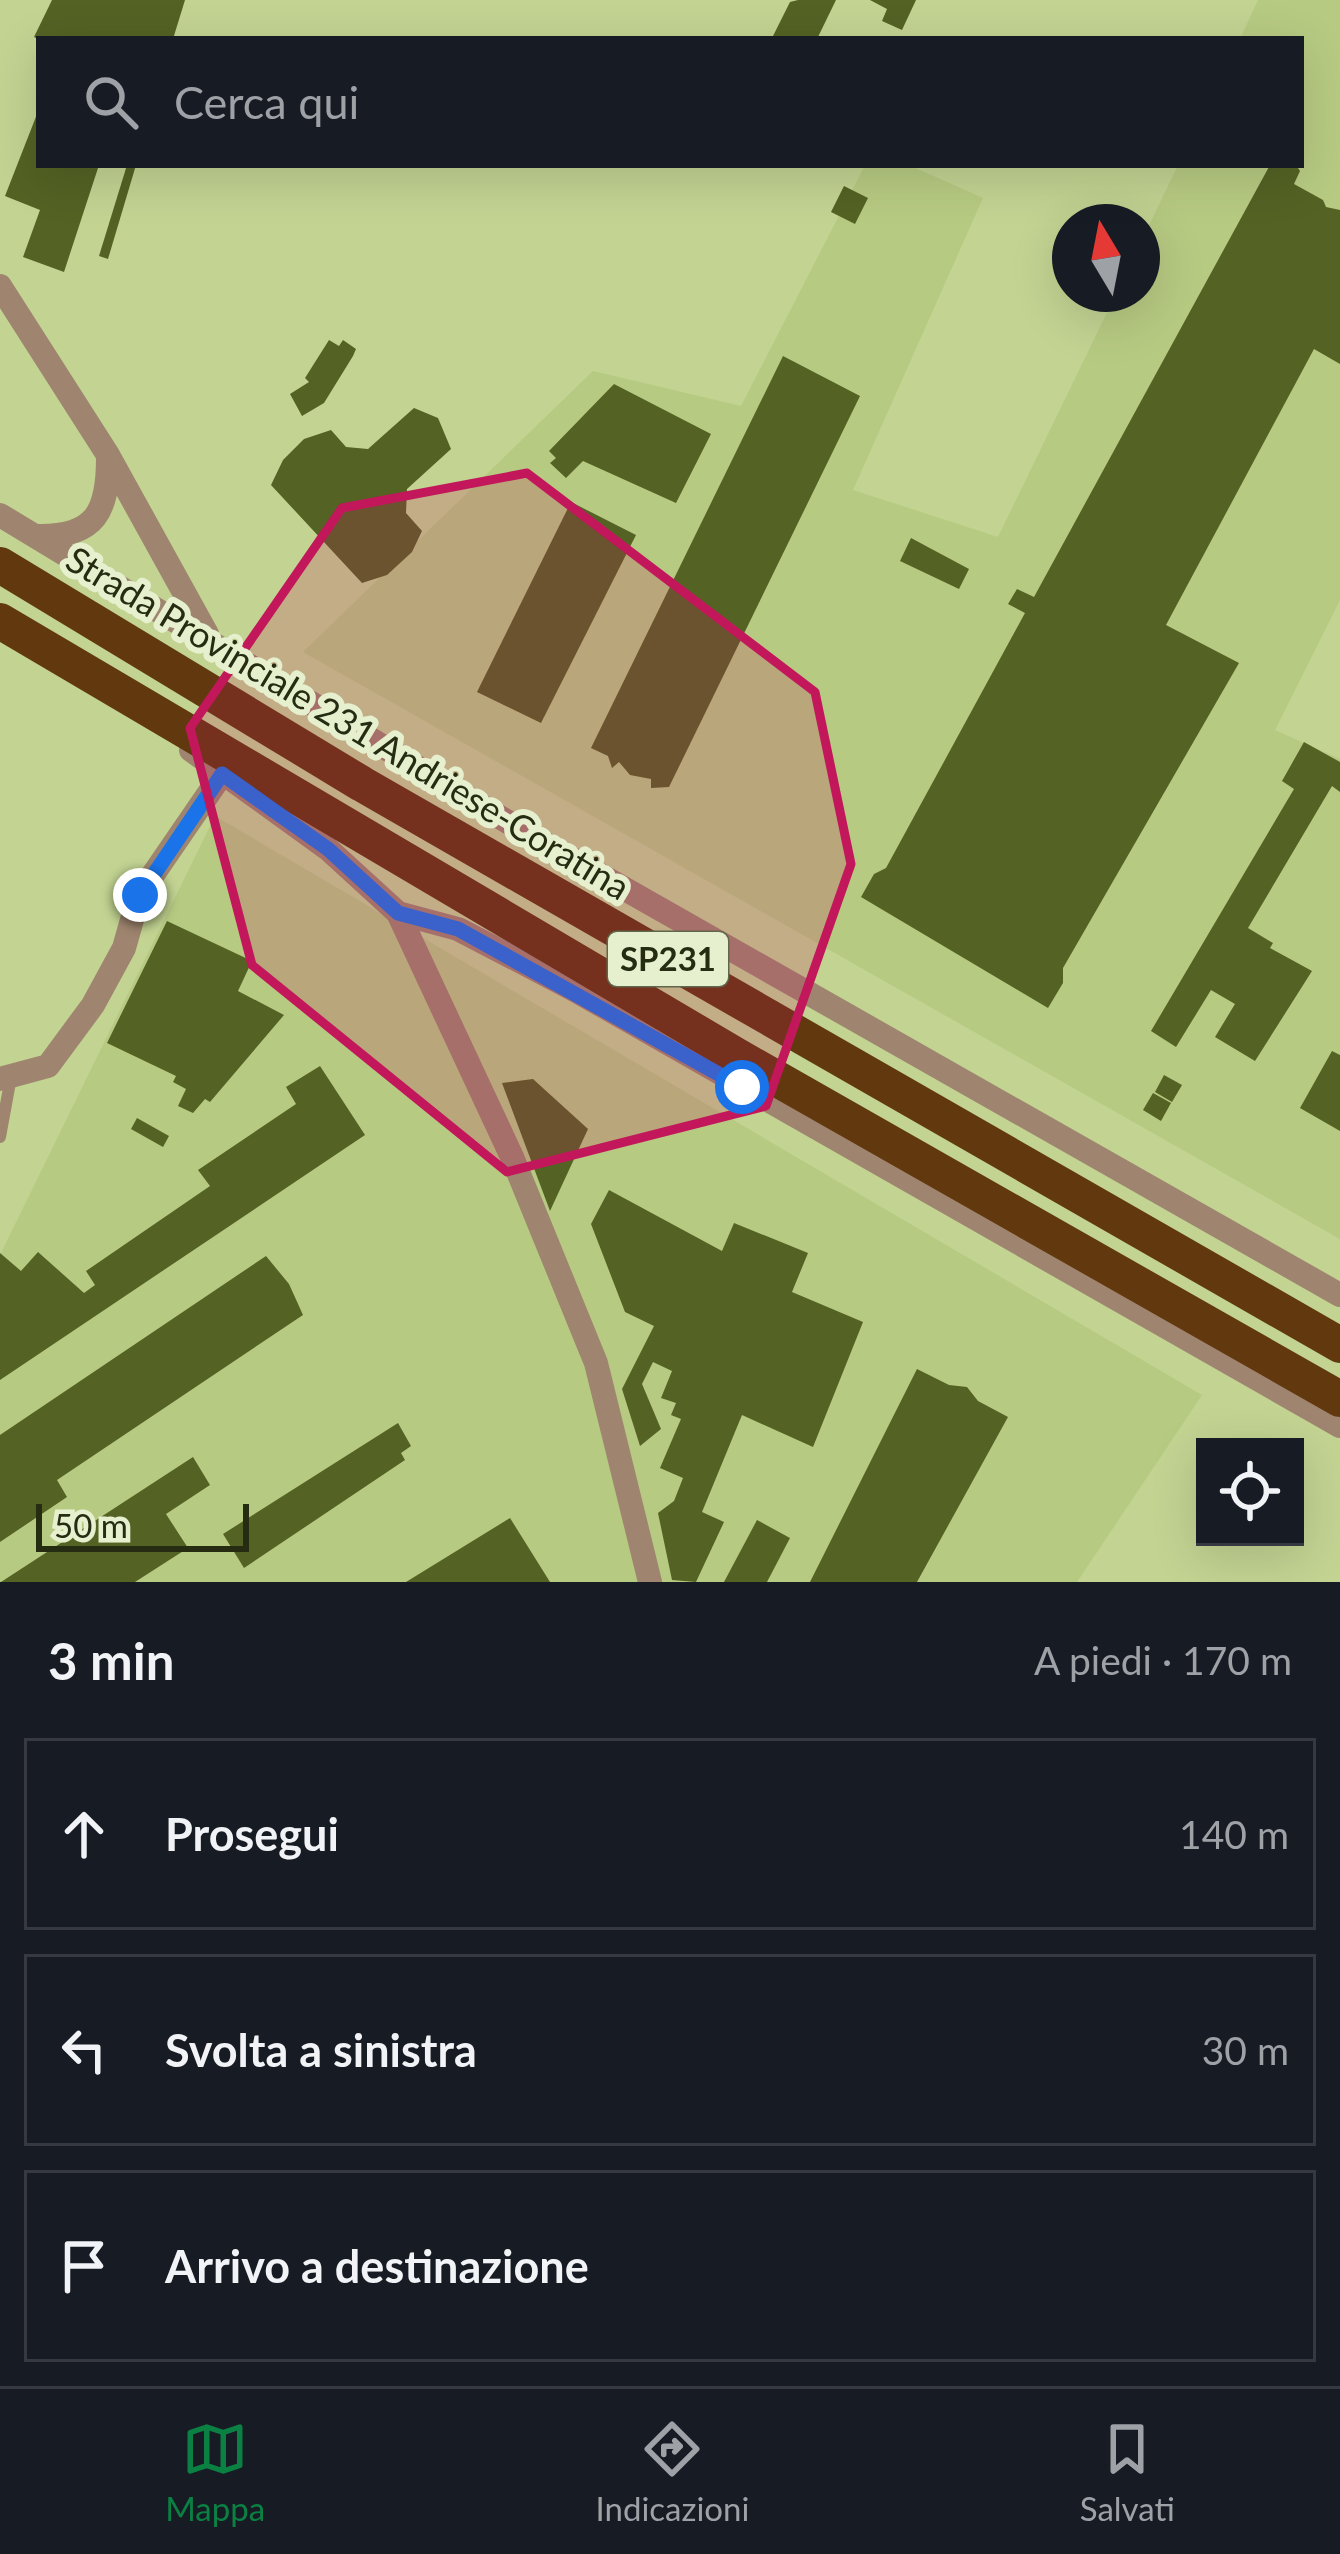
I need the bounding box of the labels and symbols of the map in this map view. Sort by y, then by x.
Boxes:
north arrow [1052,204,1160,312]
street label: Strada Provinciale 231 Andriese-Coratina [59,536,638,908]
route end [113,868,167,922]
road number: SP231 [608,932,728,986]
route start [715,1060,769,1114]
scale bar [36,1498,249,1551]

